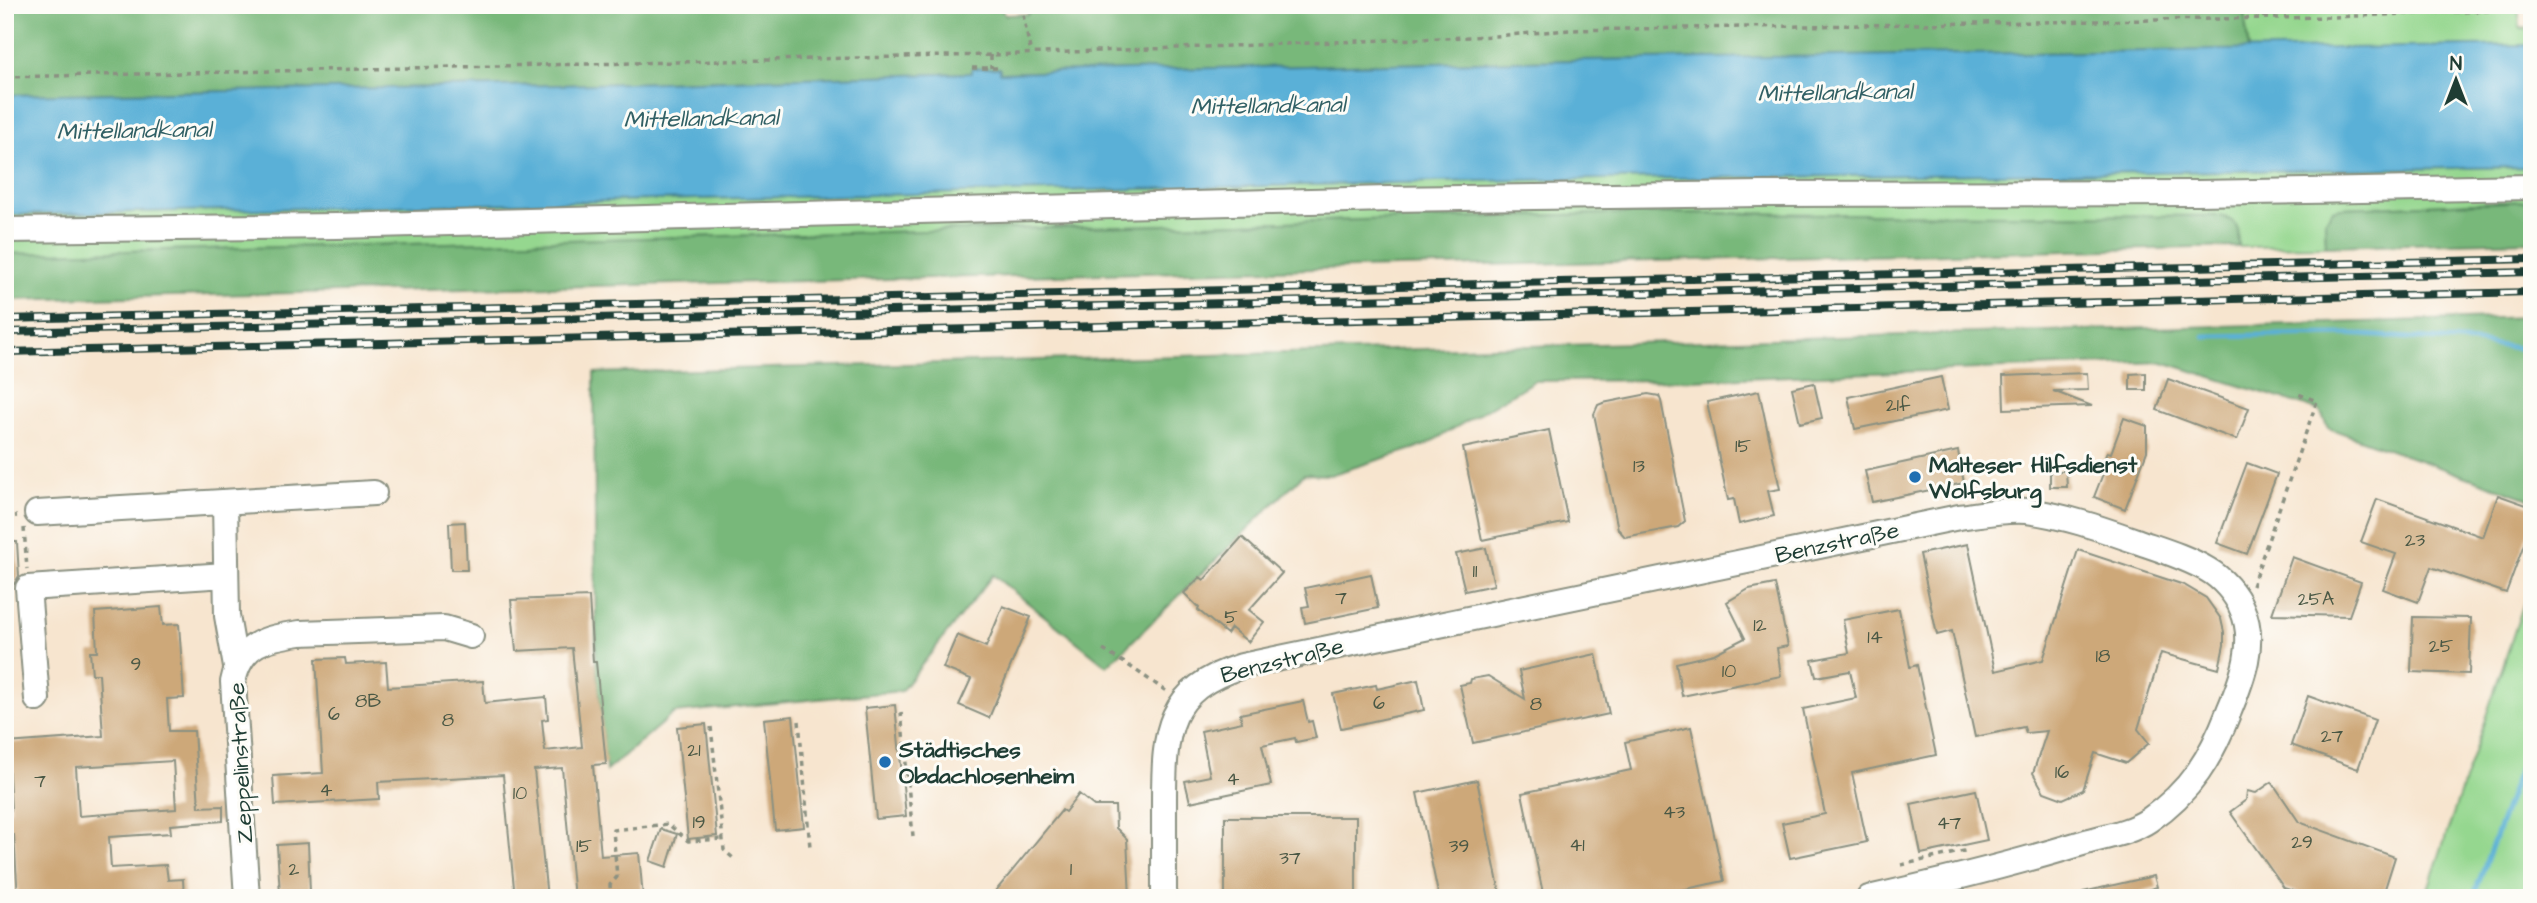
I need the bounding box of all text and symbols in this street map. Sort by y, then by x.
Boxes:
north arrow [2422,46,2492,116]
text: N [2450,51,2462,78]
water label: Mittellandkanal [1757,75,1916,111]
water label: Mittellandkanal [1190,88,1349,124]
water label: Mittellandkanal [623,101,782,137]
water label: Mittellandkanal [56,113,215,149]
house number: 21f [1886,392,1911,419]
house number: 15 [1735,433,1751,460]
place label: Malteser Hilfsdienst Wolfsburg [1928,449,2138,508]
house number: 13 [1633,453,1645,480]
marker: Malteser Hilfsdienst Wolfsburg [1907,469,1923,485]
street label: Benzstraße [1772,514,1902,572]
house number: 23 [2405,527,2426,554]
house number: 11 [1473,558,1478,585]
house number: 7 [1335,585,1347,612]
house number: 25A [2298,586,2334,613]
house number: 5 [1224,604,1238,631]
house number: 12 [1753,612,1767,639]
house number: 14 [1867,624,1883,651]
street label: Benzstraße [1217,630,1347,692]
house number: 25 [2429,633,2454,660]
house number: 18 [2096,643,2110,670]
house number: 9 [131,651,141,678]
house number: 10 [1722,658,1736,685]
street label: Zeppelinstraße [221,682,261,844]
house number: 8B [355,688,381,715]
house number: 6 [1373,690,1385,717]
house number: 8 [1530,691,1542,718]
house number: 6 [328,701,340,728]
house number: 8 [442,707,454,734]
house number: 27 [2321,723,2344,750]
place label: Städtisches Obdachlosenheim [898,734,1075,792]
house number: 21 [687,737,701,764]
marker: Städtisches Obdachlosenheim [877,754,893,770]
house number: 16 [2055,759,2069,786]
house number: 4 [1227,766,1240,793]
house number: 7 [34,768,46,795]
house number: 4 [320,777,333,804]
house number: 10 [513,780,527,807]
house number: 43 [1663,799,1686,826]
house number: 19 [692,809,706,836]
house number: 47 [1937,810,1962,837]
house number: 29 [2291,829,2313,856]
house number: 41 [1569,832,1585,859]
house number: 15 [576,833,592,860]
house number: 39 [1449,833,1469,860]
house number: 37 [1279,845,1301,872]
house number: 2 [289,856,300,883]
house number: 1 [1070,856,1073,883]

